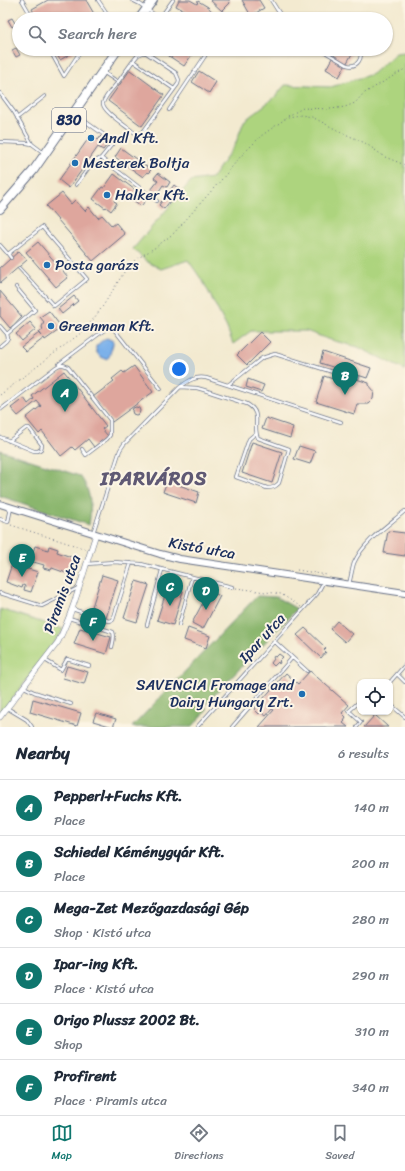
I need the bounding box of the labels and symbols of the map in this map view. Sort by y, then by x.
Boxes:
road number: 830 [52,108,86,132]
place label: Andl Kft. [98,125,159,151]
marker: Andl Kft. [86,133,96,143]
place label: Mesterek Boltja [83,150,190,176]
marker: Mesterek Boltja [70,158,80,168]
place label: Halker Kft. [115,182,189,208]
marker: Halker Kft. [102,190,112,200]
place label: Posta garázs [55,252,140,278]
marker: Posta garázs [42,260,52,270]
place label: Greenman Kft. [59,313,155,339]
marker: Greenman Kft. [46,321,56,331]
your location [169,359,189,379]
pin: B [332,362,358,395]
pin: A [52,379,78,412]
district label: IPARVÁROS [99,462,208,495]
street label: Kistó utca [167,529,238,567]
pin: E [9,544,35,577]
street label: Piramis utca [36,550,88,637]
pin: C [157,573,183,606]
pin: D [193,577,219,610]
street label: Ipar utca [231,606,292,670]
pin: F [80,608,106,641]
place label: SAVENCIA Fromage and Dairy Hungary Zrt. [136,672,295,715]
marker: SAVENCIA Fromage and Dairy Hungary Zrt. [297,689,307,699]

